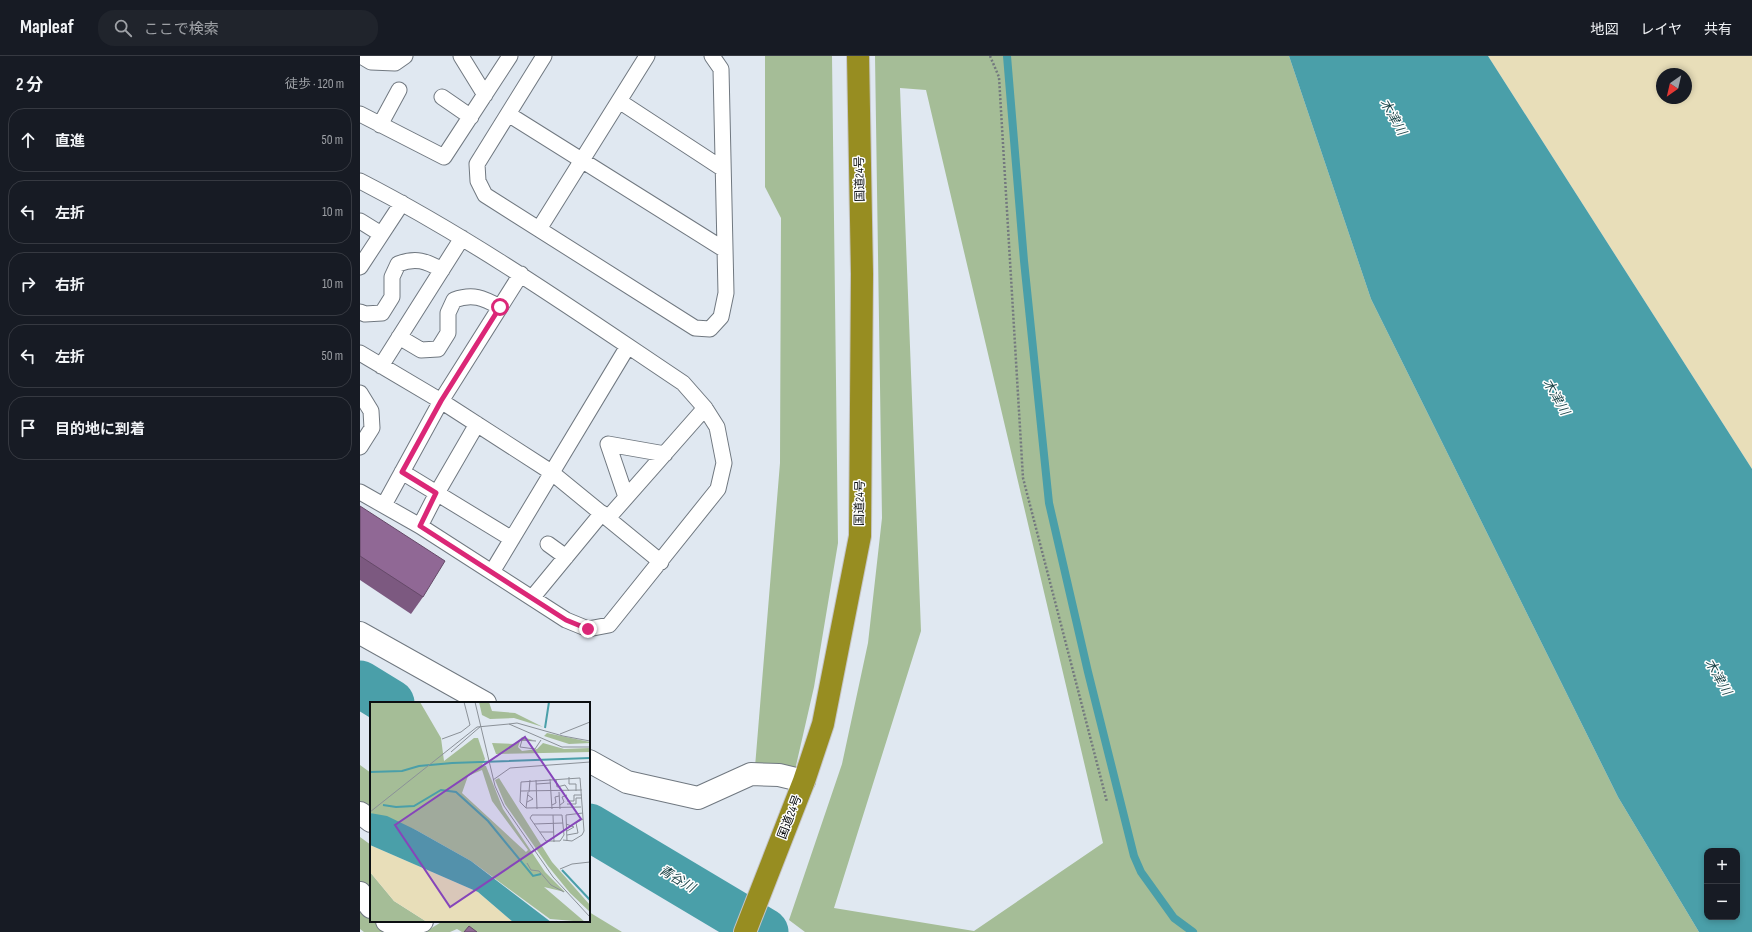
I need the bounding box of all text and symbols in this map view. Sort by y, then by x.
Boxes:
search box [98,10,378,46]
text: Mapleaf [20,16,74,39]
icon: search [112,17,134,39]
text: ここで検索 [144,20,219,39]
text: 地図 [1590,21,1618,38]
text: レイヤ [1640,21,1682,38]
text: 共有 [1704,21,1732,38]
north arrow [1656,68,1692,104]
text: 2 分 [16,75,43,95]
text: 徒歩 · 120 m [285,76,344,92]
water label: 木津川 [1376,96,1411,140]
icon: ahead [17,129,39,151]
text: 直進 [55,132,85,151]
text: 50 m [322,132,343,148]
street label: 国道24号 [852,156,868,202]
icon: left [17,201,39,223]
text: 左折 [55,204,85,223]
text: 10 m [322,204,343,220]
icon: right [17,273,39,295]
text: 右折 [55,276,85,295]
text: 10 m [322,276,343,292]
route start [491,298,509,316]
icon: left [17,345,39,367]
text: 左折 [55,348,85,367]
text: 50 m [322,348,343,364]
water label: 木津川 [1539,376,1574,420]
icon: arrive [17,417,39,439]
text: 目的地に到着 [55,420,145,439]
street label: 国道24号 [852,480,868,526]
route end [579,620,597,638]
water label: 木津川 [1701,656,1736,700]
inset map [370,702,590,922]
street label: 国道24号 [775,793,805,841]
map controls [1704,848,1740,920]
button: + [1704,848,1740,884]
water label: 青谷川 [656,862,700,897]
button: − [1704,884,1740,920]

